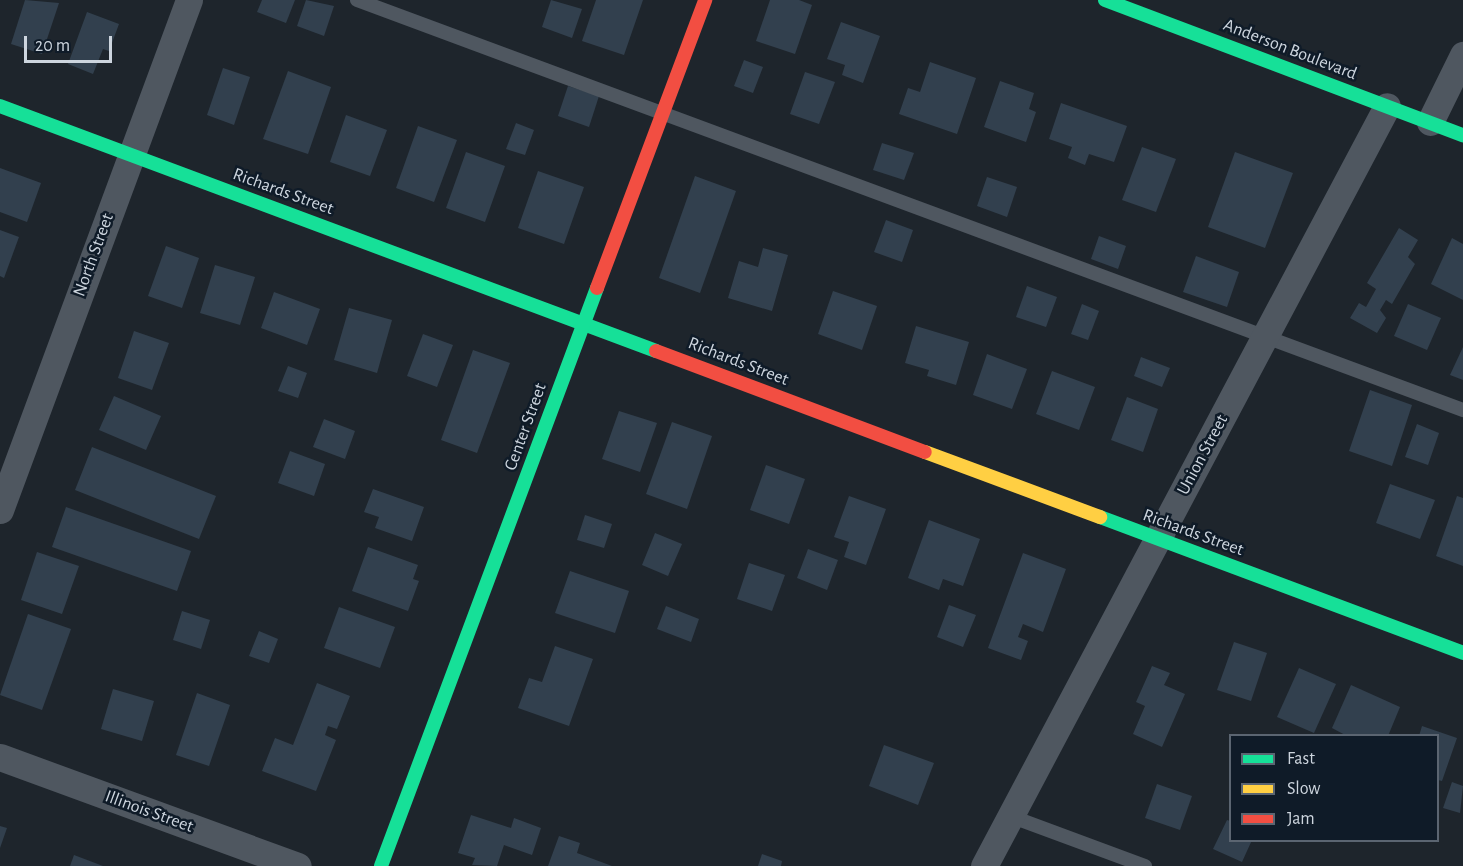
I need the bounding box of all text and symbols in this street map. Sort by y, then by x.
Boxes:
street label: Anderson Boulevard [1220,15,1360,85]
scale bar [27,24,116,62]
text: 20 m [35,37,70,55]
street label: Richards Street [230,164,336,220]
street label: North Street [69,211,119,299]
street label: Richards Street [685,333,791,391]
street label: Center Street [500,380,552,474]
street label: Union Street [1173,411,1233,499]
street label: Richards Street [1140,505,1246,561]
legend [1229,734,1439,842]
text: Fast [1287,750,1315,768]
text: Slow [1287,780,1320,798]
street label: Illinois Street [102,786,196,838]
text: Jam [1287,810,1315,828]

